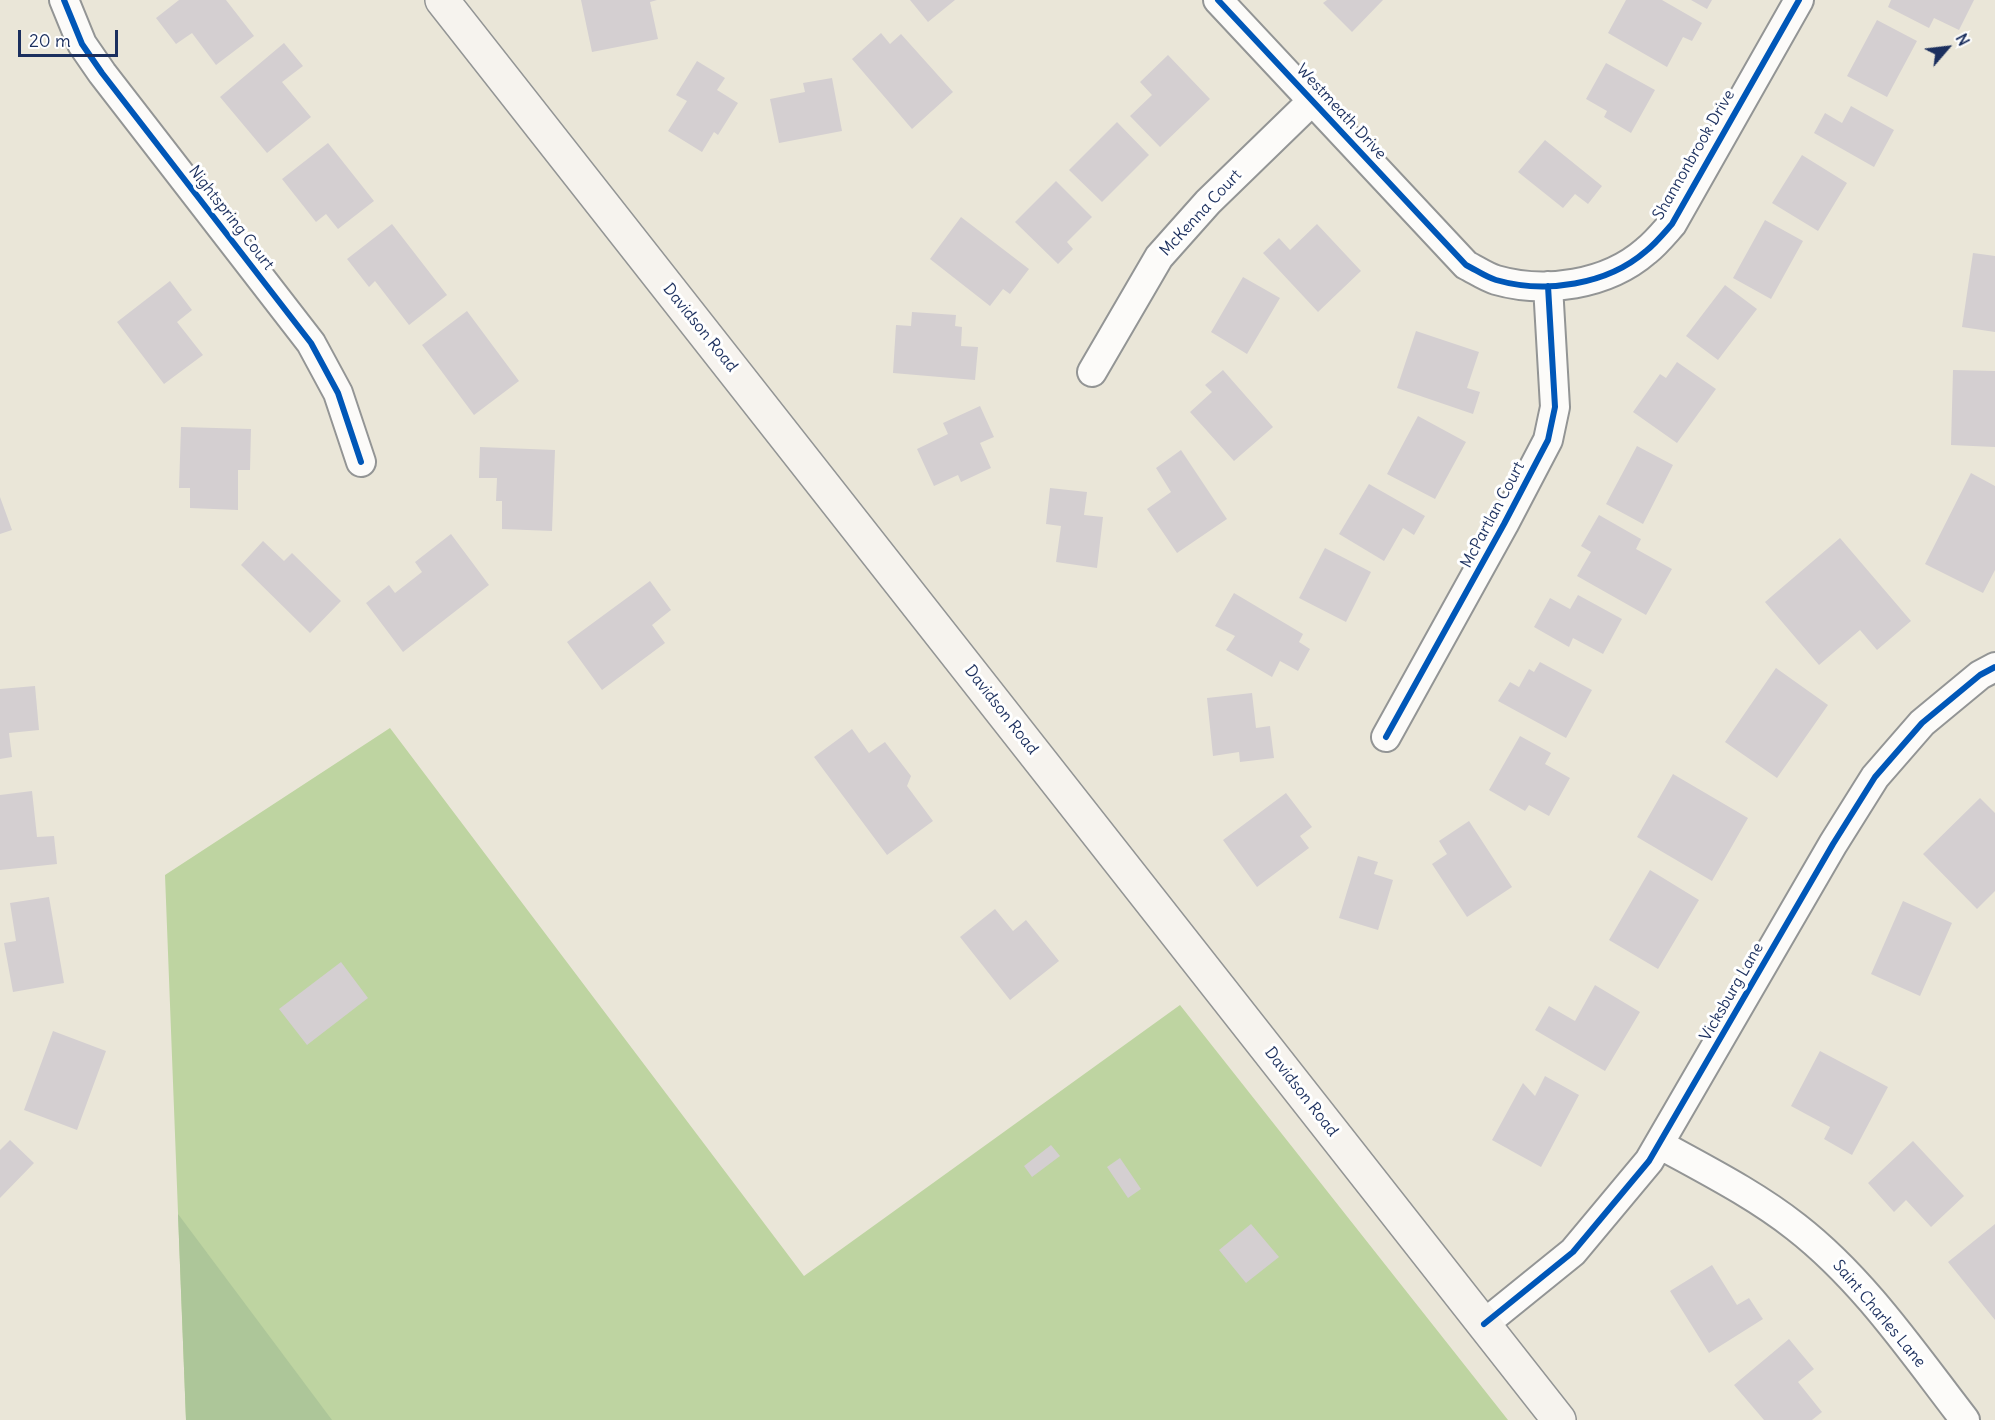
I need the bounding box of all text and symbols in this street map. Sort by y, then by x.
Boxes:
scale bar [21,18,122,56]
north arrow [1917,18,1977,78]
text: 20 m [29,29,71,52]
text: N [1951,30,1974,49]
street label: Westmeath Drive [1292,60,1390,164]
street label: Shannonbrook Drive [1649,87,1739,223]
street label: Nightspring Court [184,162,278,274]
street label: McKenna Court [1156,166,1246,260]
street label: Davidson Road [659,280,741,376]
street label: McPartlan Court [1457,459,1529,571]
street label: Davidson Road [960,661,1042,759]
street label: Vicksburg Lane [1696,940,1768,1044]
street label: Davidson Road [1260,1043,1342,1141]
street label: Saint Charles Lane [1828,1256,1930,1372]

